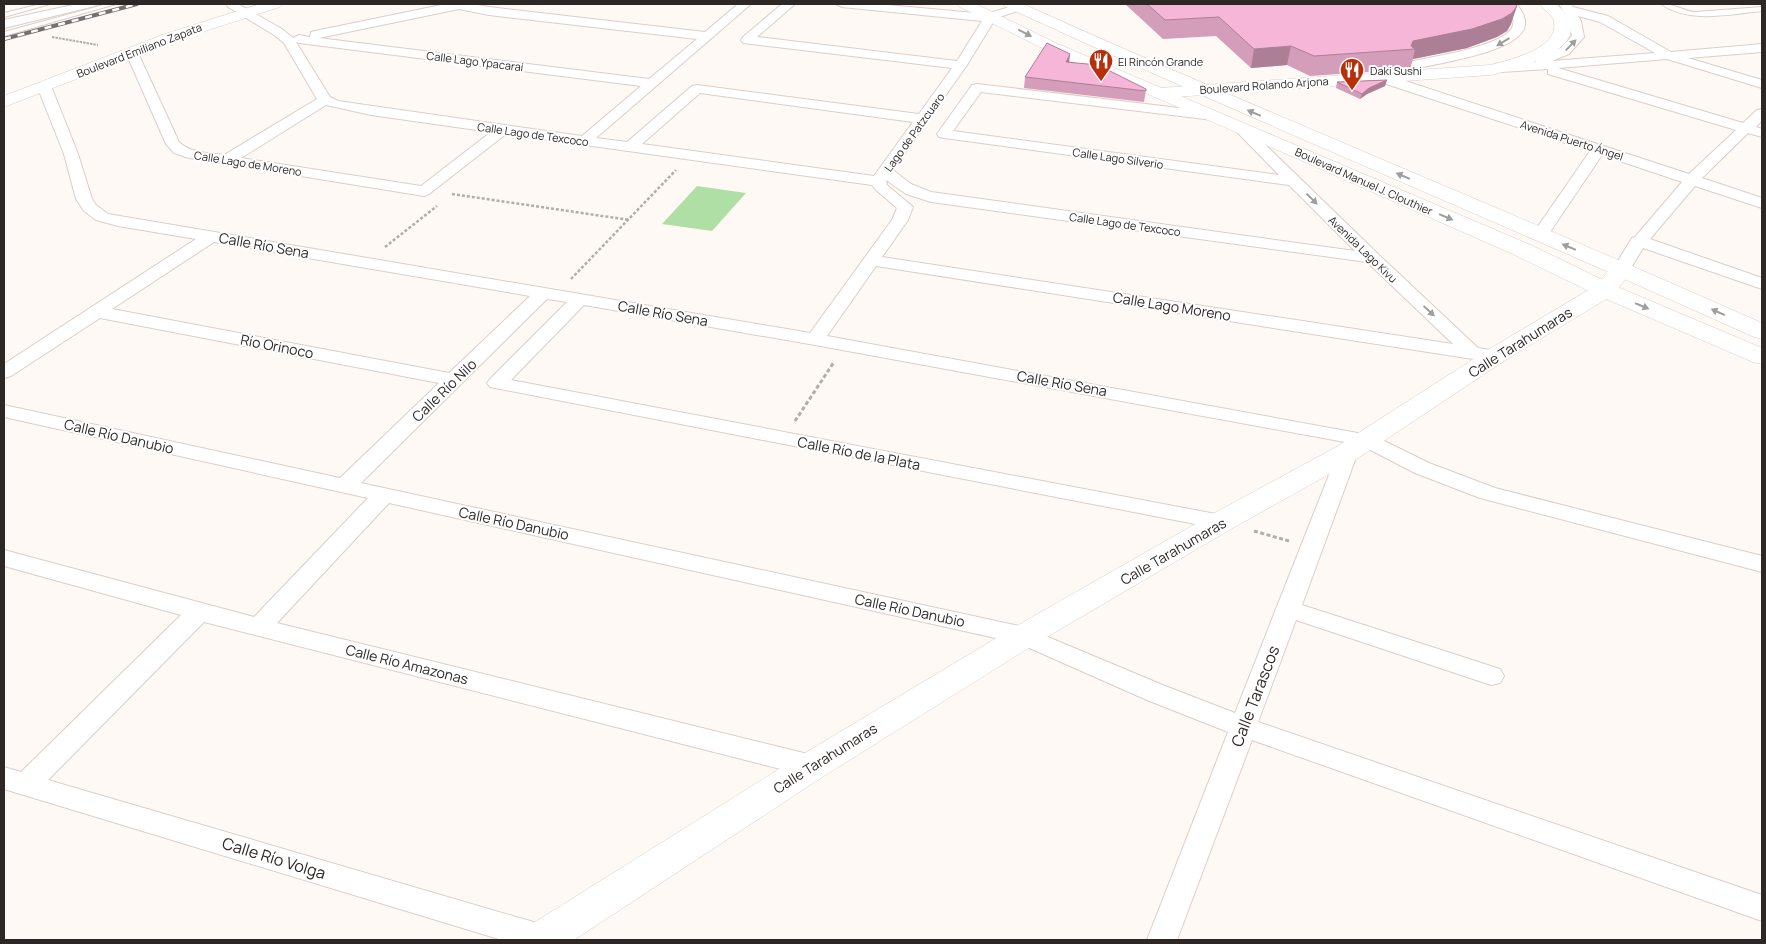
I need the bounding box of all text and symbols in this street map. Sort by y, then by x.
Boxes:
street label: Boulevard Emiliano Zapata [74,19,204,81]
one-way arrow [1018,29,1032,37]
one-way arrow [1496,37,1509,46]
one-way arrow [1565,40,1577,52]
street label: Calle Lago Ypacaraí [426,48,525,74]
restaurant icon: El Rincón Grande [1088,48,1114,82]
place label: El Rincón Grande [1118,54,1204,69]
restaurant icon: Daki Sushi [1339,57,1365,91]
place label: Daki Sushi [1370,63,1422,78]
street label: Boulevard Rolando Arjona [1199,73,1329,97]
street label: Lago de Patzcuaro [880,89,948,174]
one-way arrow [1247,108,1261,116]
street label: Avenida Puerto Ángel [1519,116,1625,164]
street label: Calle Lago de Texcoco [476,119,590,149]
street label: Calle Lago Silverio [1072,144,1165,172]
street label: Boulevard Manuel J. Clouthier [1293,144,1435,218]
street label: Calle Lago de Moreno [193,147,303,179]
one-way arrow [1396,172,1410,180]
one-way arrow [1306,193,1318,205]
street label: Calle Lago de Texcoco [1068,209,1182,239]
street label: Avenida Lago Kivu [1325,212,1401,286]
one-way arrow [1439,213,1453,221]
street label: Calle Río Sena [217,228,311,262]
one-way arrow [1561,243,1576,251]
street label: Calle Lago Moreno [1112,287,1232,325]
street label: Calle Río Sena [616,296,710,330]
street label: Calle Tarahumaras [1464,302,1576,382]
one-way arrow [1635,302,1649,310]
one-way arrow [1423,305,1435,317]
one-way arrow [1711,308,1725,316]
street label: Río Orinoco [239,330,315,362]
street label: Calle Río Nilo [408,354,480,426]
street label: Calle Río Sena [1015,366,1109,400]
street label: Calle Río Danubio [62,414,176,458]
street label: Calle Río de la Plata [796,432,922,474]
street label: Calle Río Danubio [457,502,571,544]
street label: Calle Tarahumaras [1117,513,1229,589]
street label: Calle Río Danubio [853,589,967,631]
street label: Calle Río Amazonas [344,640,470,688]
street label: Calle Tarascos [1226,642,1284,750]
street label: Calle Tarahumaras [769,718,881,798]
street label: Calle Río Volga [220,832,328,884]

